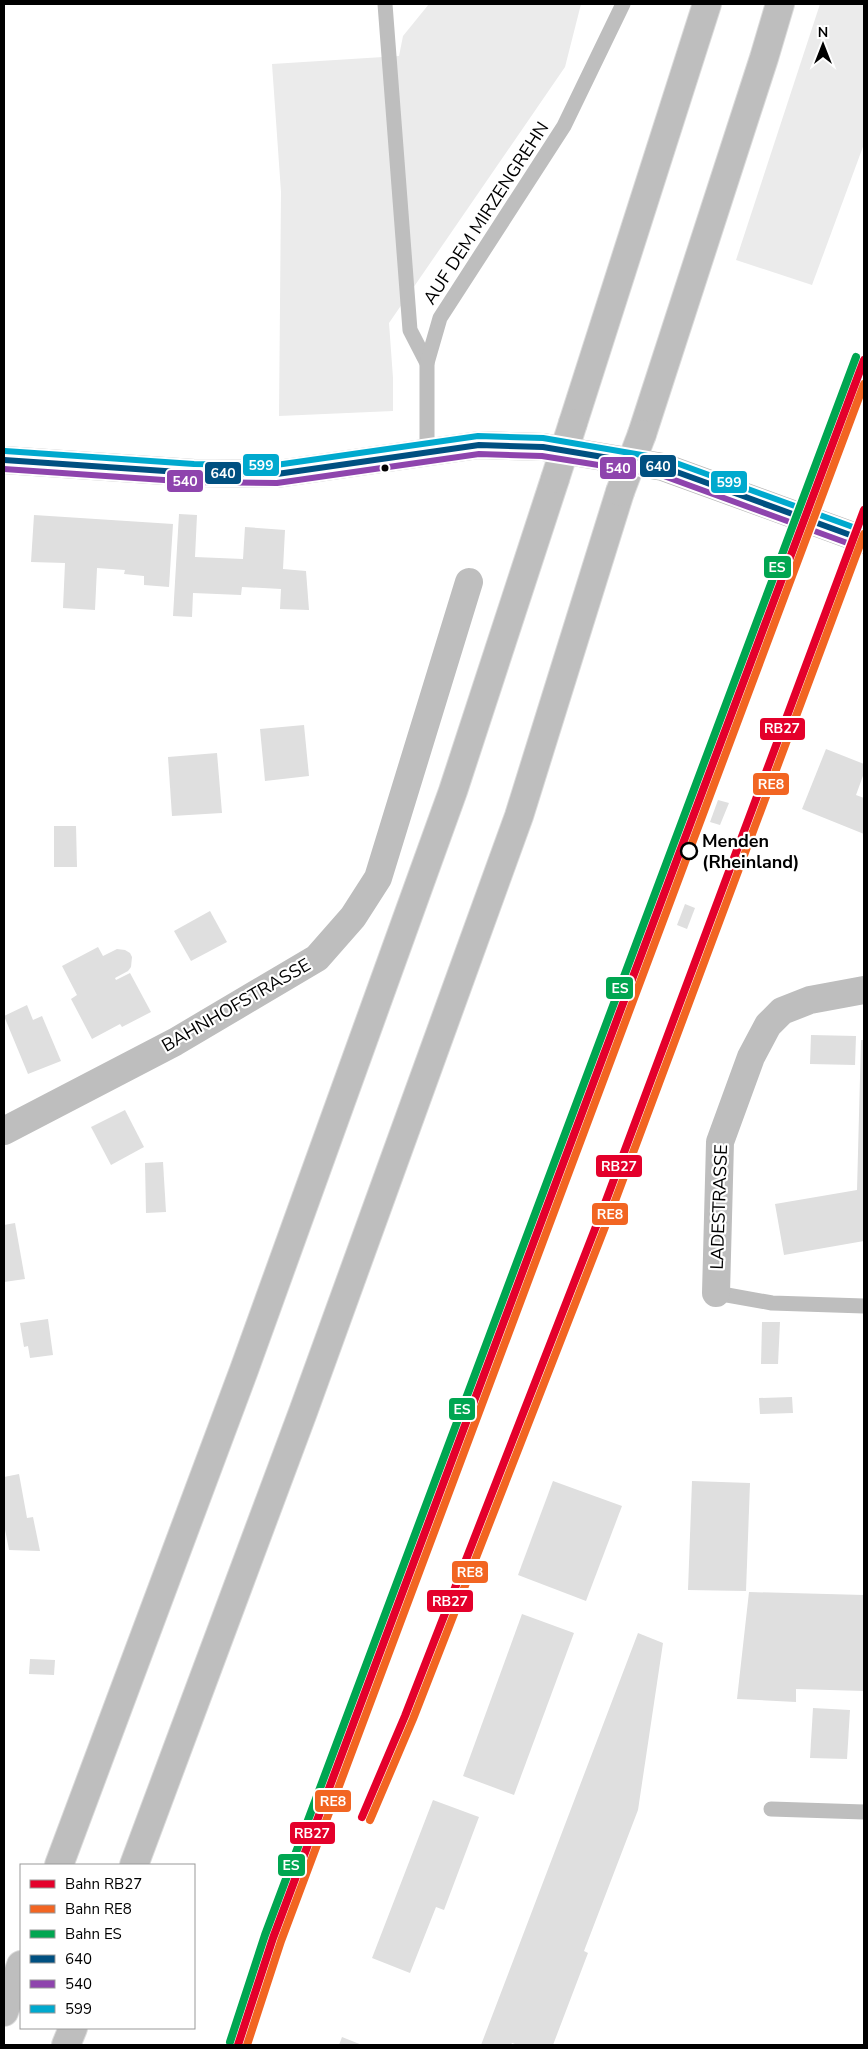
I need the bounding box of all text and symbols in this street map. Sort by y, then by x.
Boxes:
north arrow [798,20,848,70]
text: N [818,23,828,42]
street label: AUF DEM MIRZENGREHN [418,117,554,309]
line badge: 599 [242,453,280,477]
line badge: 640 [639,454,677,478]
text: 599 [248,456,274,475]
line badge: 540 [599,456,637,480]
text: 640 [645,457,671,476]
text: 540 [605,459,631,478]
line badge: 640 [204,461,242,485]
unlabelled marker [380,463,390,473]
text: 640 [210,464,236,483]
line badge: 540 [166,469,204,493]
line badge: 599 [710,470,748,494]
text: 540 [172,472,198,491]
text: 599 [716,473,742,492]
line badge: ES [763,555,792,579]
text: ES [768,558,786,577]
line badge: RB27 [759,717,806,741]
text: RB27 [764,719,800,738]
line badge: RE8 [752,772,790,796]
text: RE8 [758,775,784,794]
place label: Menden (Rheinland) [702,829,800,874]
marker: Menden (Rheinland) [680,842,698,860]
street label: BAHNHOFSTRASSE [157,953,315,1057]
line badge: ES [605,976,634,1000]
text: ES [611,979,629,998]
street label: LADESTRASSE [705,1144,733,1270]
line badge: RB27 [595,1154,643,1178]
text: RB27 [601,1157,637,1176]
line badge: RE8 [591,1202,629,1226]
text: RE8 [597,1205,623,1224]
line badge: ES [448,1397,476,1421]
text: ES [453,1400,471,1419]
line badge: RE8 [451,1560,489,1584]
text: RE8 [457,1563,483,1582]
line badge: RB27 [426,1589,474,1613]
text: RB27 [432,1592,468,1611]
line badge: RE8 [314,1789,352,1813]
text: RE8 [320,1792,346,1811]
line badge: RB27 [289,1821,336,1845]
text: RB27 [294,1824,330,1843]
line badge: ES [277,1853,306,1877]
text: ES [282,1856,300,1875]
legend [20,1864,195,2029]
text: Bahn RB27 [65,1874,142,1894]
text: Bahn RE8 [65,1899,132,1919]
text: Bahn ES [65,1924,122,1944]
text: 640 [65,1949,92,1969]
text: 540 [65,1974,92,1994]
text: 599 [65,1999,92,2019]

